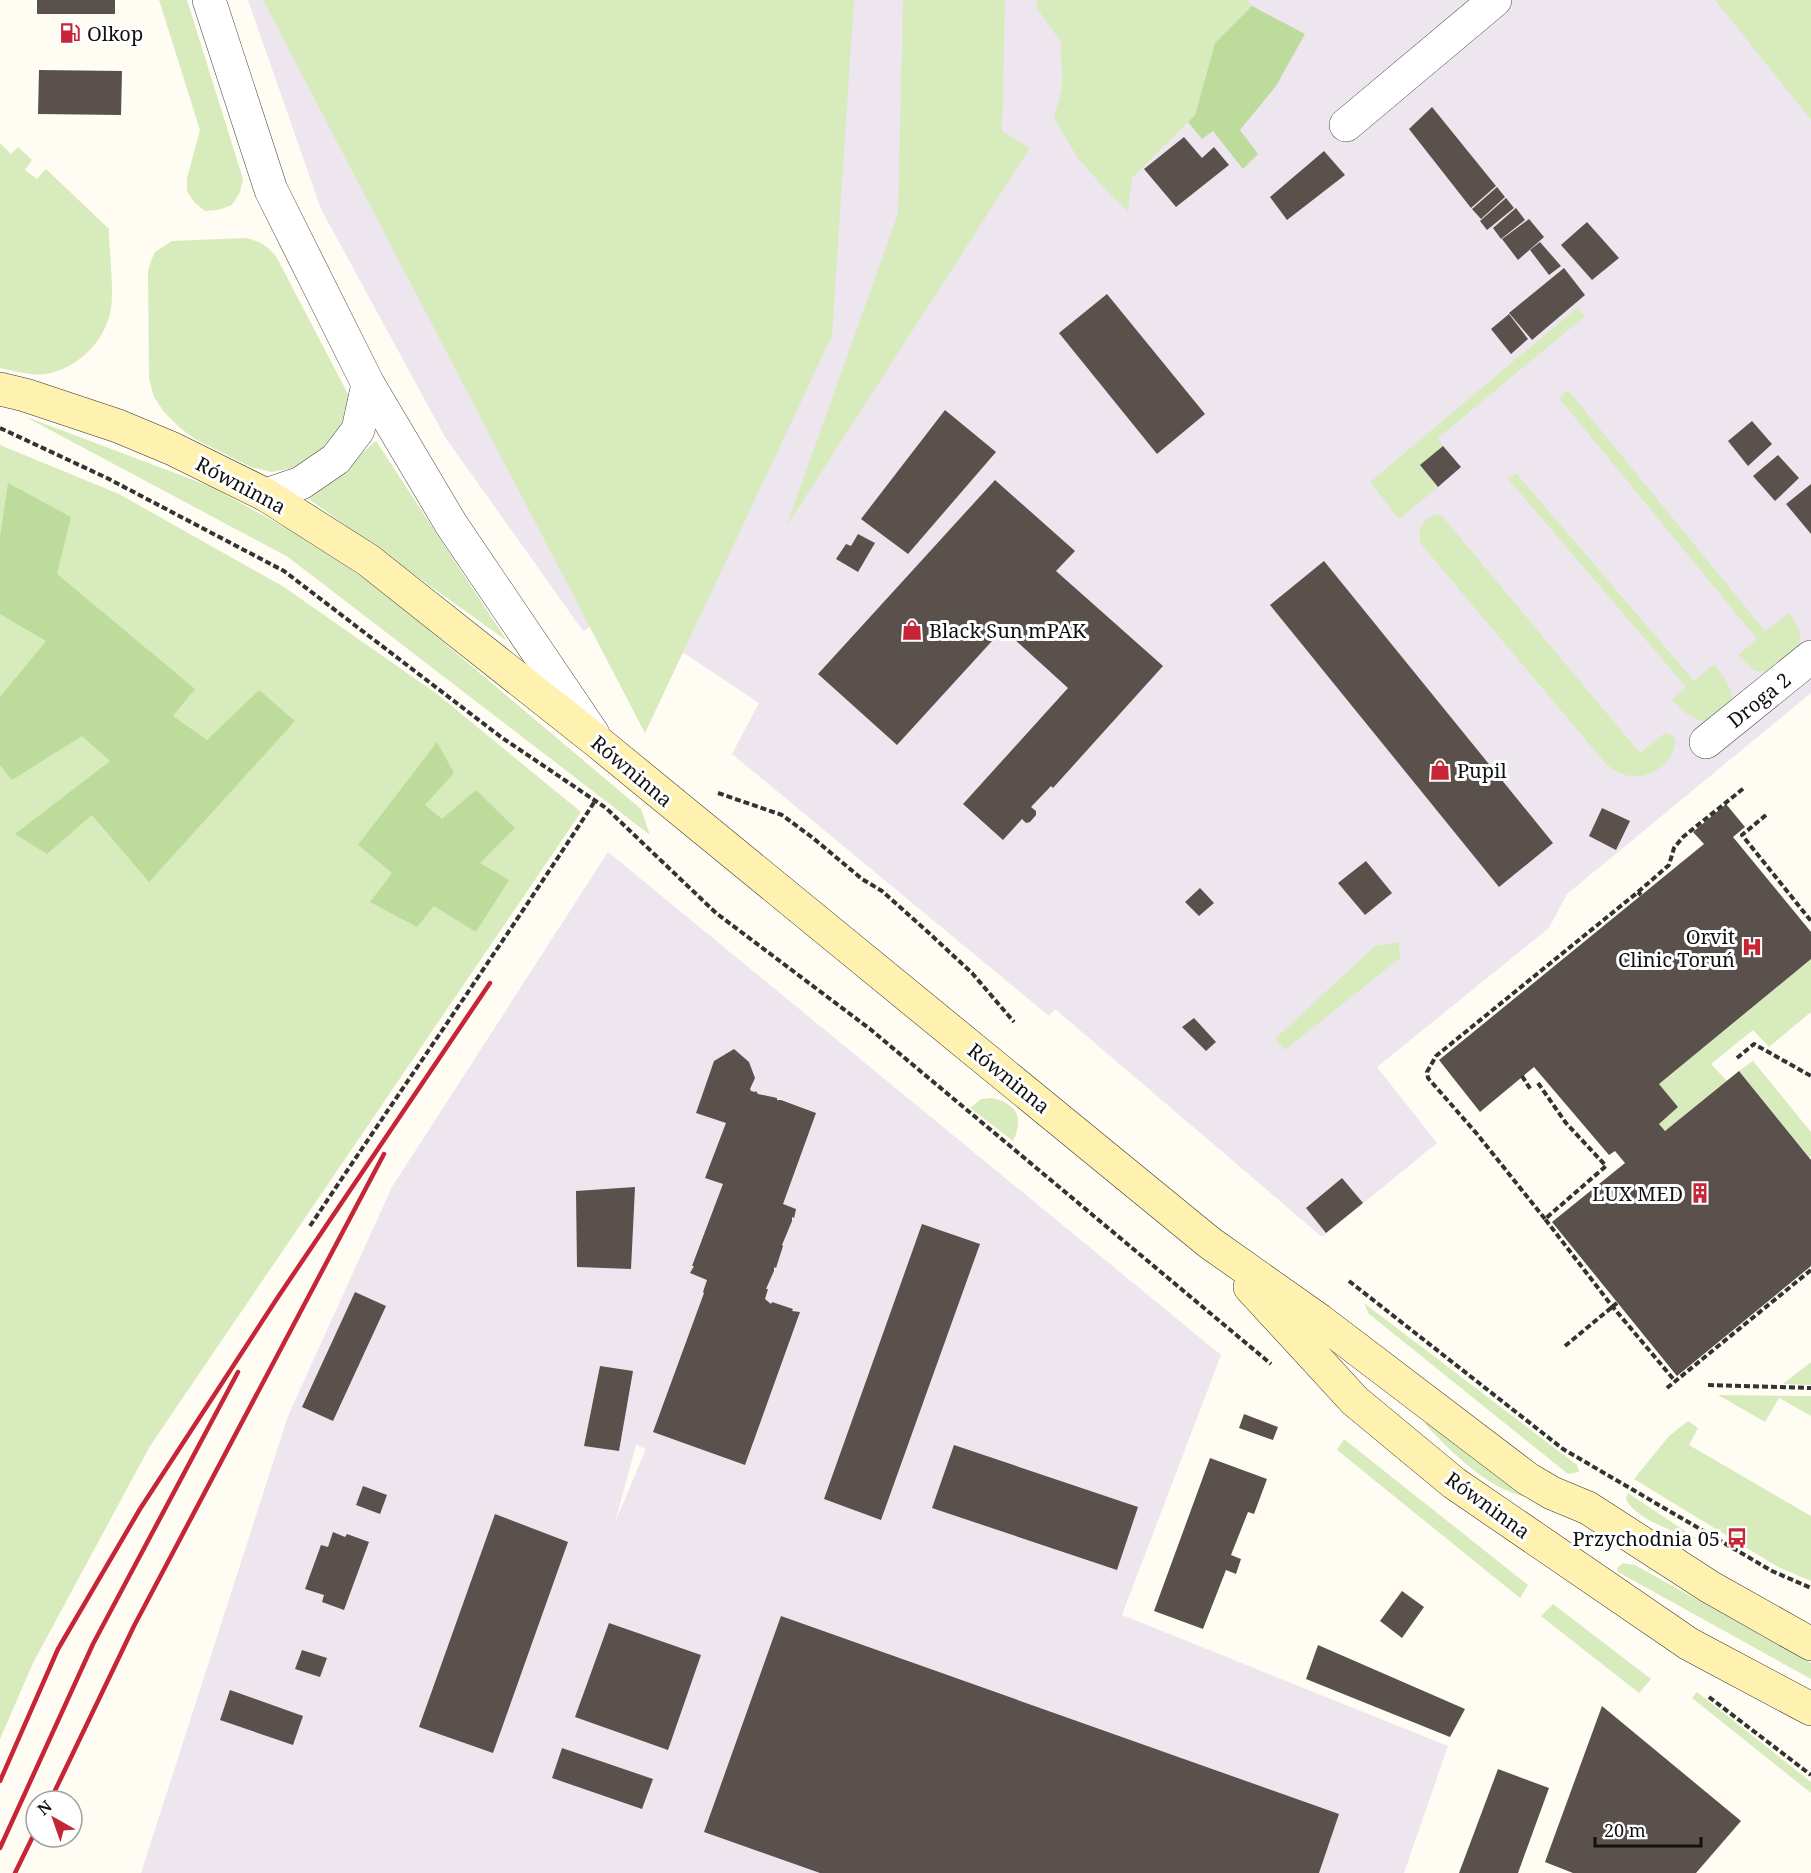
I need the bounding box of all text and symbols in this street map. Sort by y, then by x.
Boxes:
place label: Olkop [87,20,143,47]
fuel station icon: Olkop [58,21,82,45]
street label: Równinna [191,450,291,520]
place label: Black Sun mPAK [929,617,1087,644]
shop icon: Black Sun mPAK [900,618,924,642]
street label: Droga 2 [1722,666,1796,734]
street label: Równinna [586,729,678,813]
place label: Pupil [1457,757,1507,784]
shop icon: Pupil [1428,758,1452,782]
place label: Orvit Clinic Toruń [1618,923,1735,973]
hospital icon: Orvit Clinic Toruń [1740,935,1764,959]
street label: Równinna [962,1037,1056,1119]
place label: LUX MED [1592,1180,1683,1207]
building icon: LUX MED [1688,1181,1712,1205]
street label: Równinna [1440,1465,1536,1545]
place label: Przychodnia 05 [1573,1525,1720,1552]
bus stop icon: Przychodnia 05 [1725,1526,1749,1550]
north arrow [24,1789,84,1849]
text: N [32,1795,57,1820]
scale bar [1595,1810,1702,1848]
text: 20 m [1604,1818,1646,1842]

